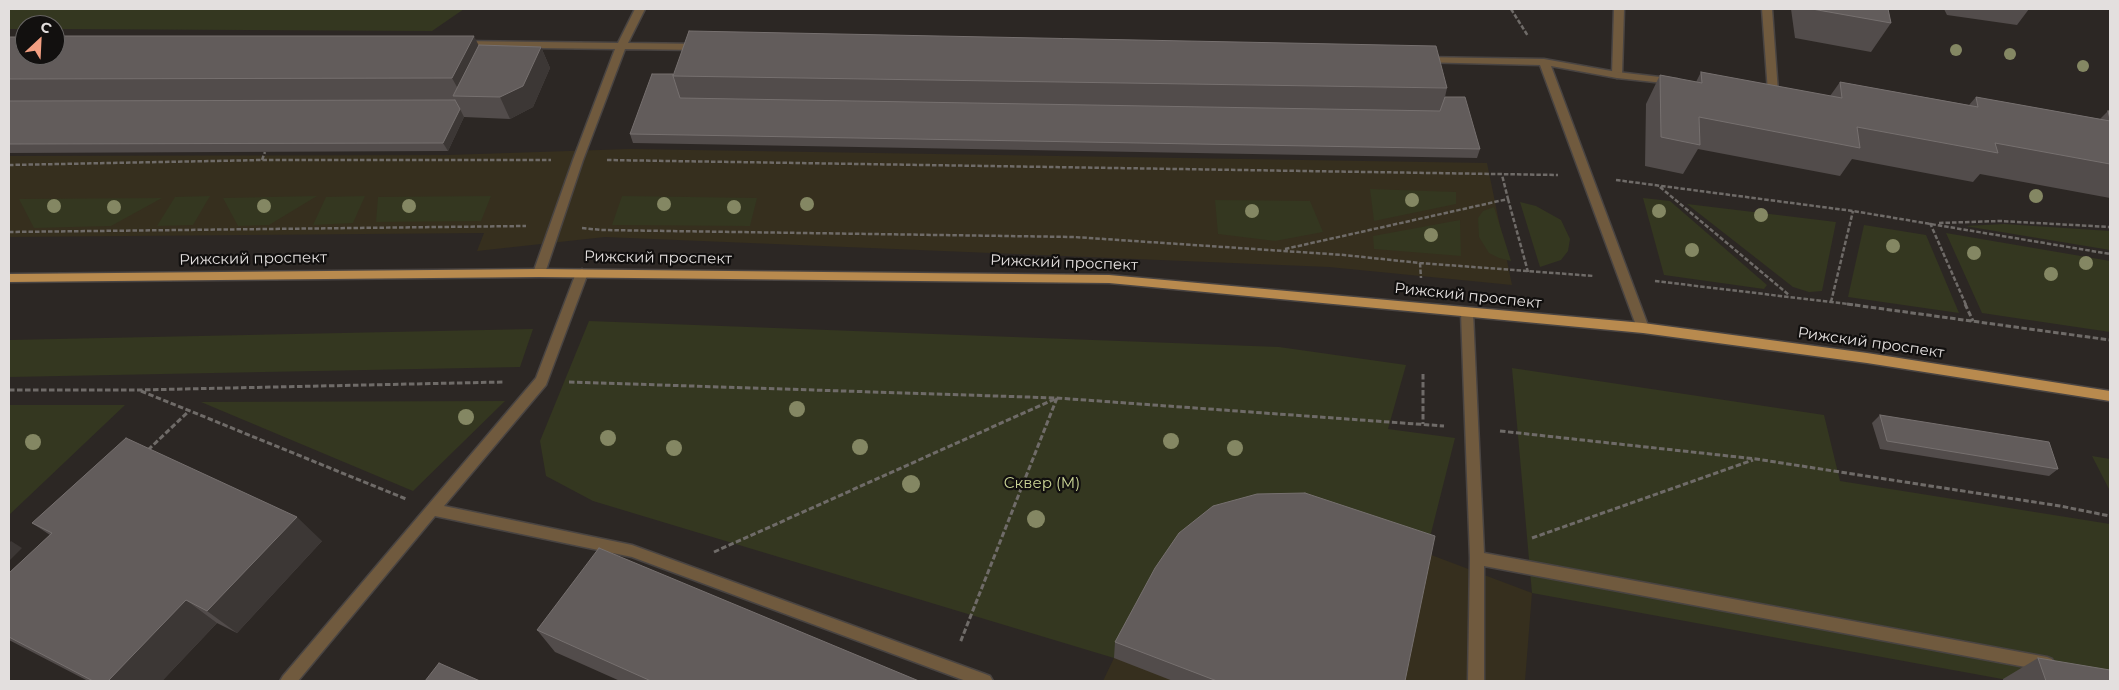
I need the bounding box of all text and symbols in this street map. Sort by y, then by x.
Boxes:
north arrow [15,15,65,65]
text: С [37,17,54,38]
street label: Рижский проспект [584,248,732,268]
street label: Рижский проспект [179,249,327,269]
street label: Рижский проспект [990,251,1138,275]
street label: Рижский проспект [1394,279,1542,313]
street label: Рижский проспект [1797,324,1945,362]
park label: Сквер (М) [1004,475,1080,493]

